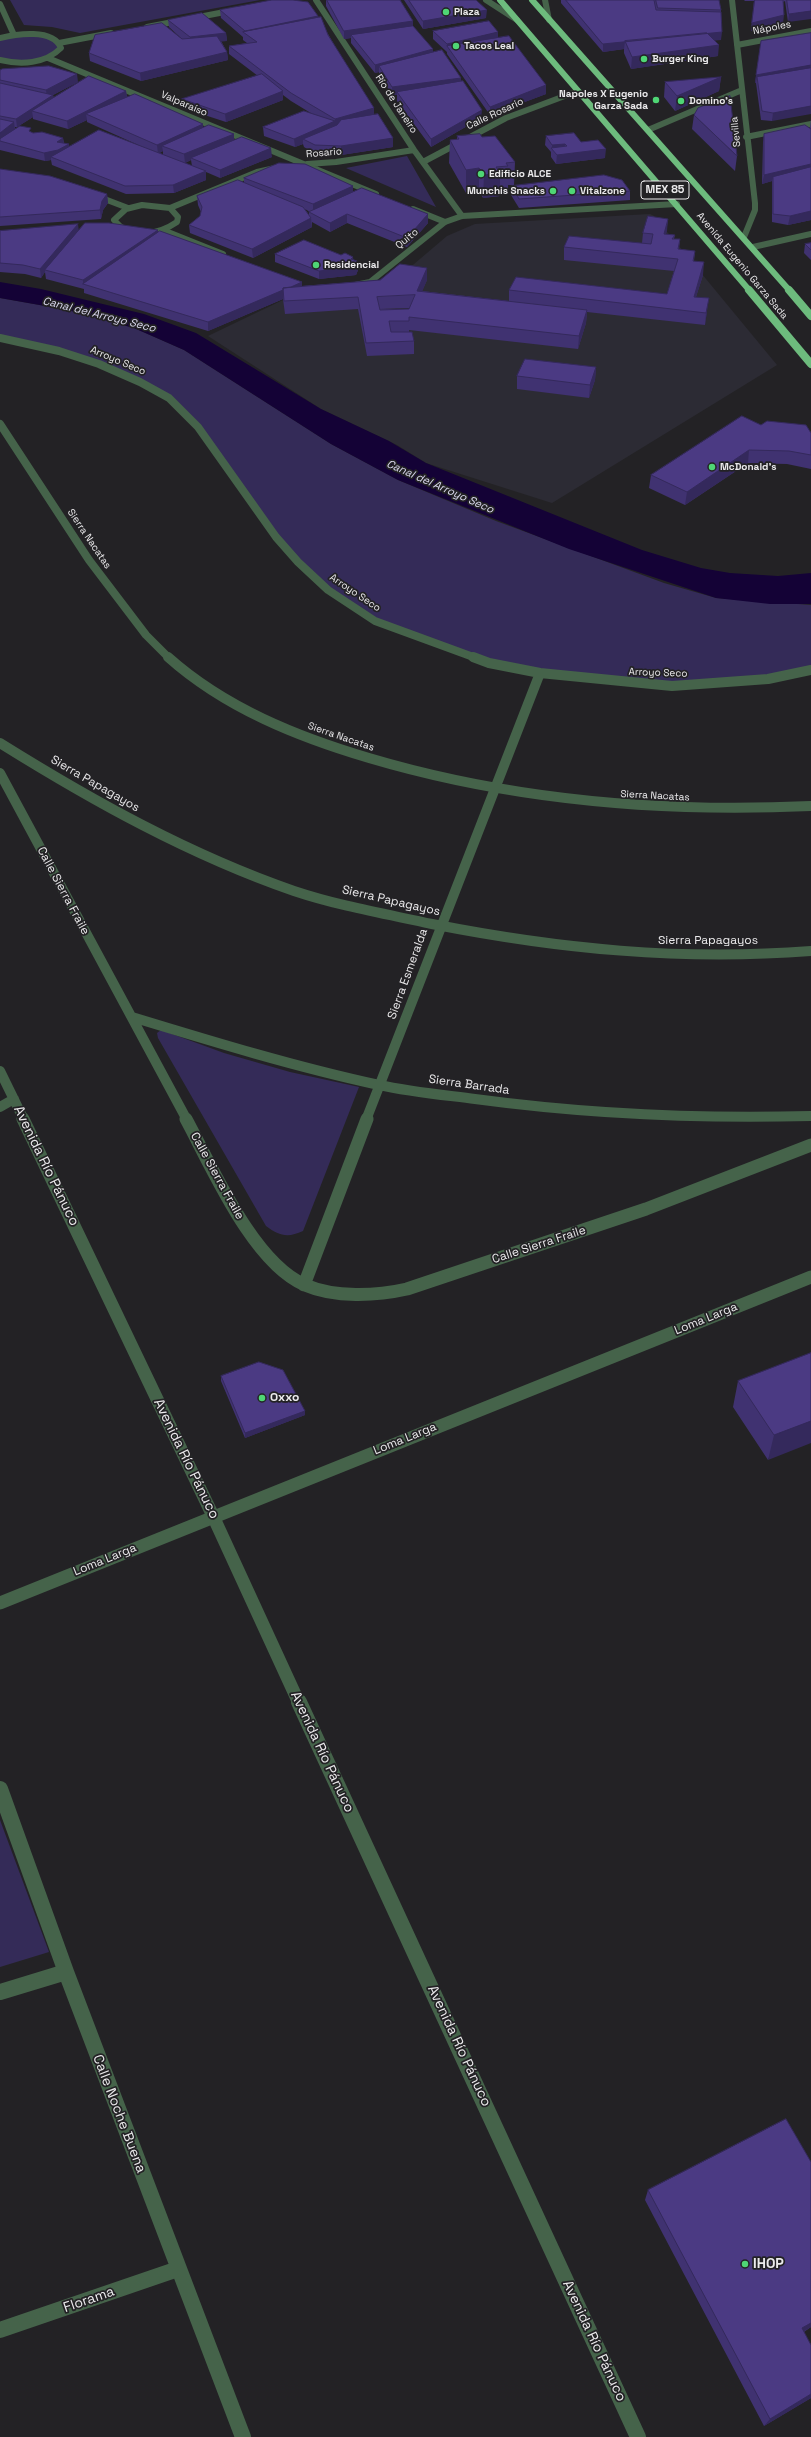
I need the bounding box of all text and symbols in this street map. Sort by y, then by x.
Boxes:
place label: Plaza [454,6,479,18]
marker: Plaza [441,7,451,17]
street label: Nápoles [752,18,792,38]
place label: Tacos Leal [464,40,514,52]
marker: Tacos Leal [451,41,461,51]
place label: Burger King [652,53,709,65]
marker: Burger King [639,54,649,64]
street label: Río de Janeiro [372,72,420,136]
place label: Napoles X Eugenio Garza Sada [559,88,648,112]
street label: Valparaíso [159,89,209,119]
marker: Napoles X Eugenio Garza Sada [651,95,661,105]
place label: Domino's [689,95,733,107]
street label: Calle Rosario [465,96,525,132]
marker: Domino's [676,96,686,106]
street label: Sevilla [728,116,744,148]
street label: Rosario [306,145,342,161]
place label: Edificio ALCE [489,168,551,180]
marker: Edificio ALCE [476,169,486,179]
road number: MEX 85 [641,181,689,199]
place label: Munchis Snacks [467,185,545,197]
place label: Vitalzone [580,185,625,197]
marker: Munchis Snacks [548,186,558,196]
marker: Vitalzone [567,186,577,196]
street label: Avenida Eugenio Garza Sada [694,210,790,322]
street label: Quito [393,226,421,252]
place label: Residencial [324,259,379,271]
marker: Residencial [311,260,321,270]
water label: Canal del Arroyo Seco [41,295,157,335]
street label: Arroyo Seco [89,344,147,378]
water label: Canal del Arroyo Seco [384,457,496,517]
place label: McDonald's [720,461,777,473]
marker: McDonald's [707,462,717,472]
street label: Sierra Nacatas [65,507,113,571]
street label: Arroyo Seco [327,572,383,614]
street label: Arroyo Seco [628,666,688,680]
street label: Sierra Nacatas [306,720,376,754]
street label: Sierra Papagayos [48,753,142,815]
street label: Sierra Nacatas [620,788,690,804]
street label: Calle Sierra Fraile [34,845,92,937]
street label: Sierra Papagayos [341,883,441,919]
street label: Sierra Esmeralda [385,927,431,1021]
street label: Sierra Papagayos [658,934,758,948]
street label: Sierra Barrada [428,1072,510,1098]
street label: Avenida Río Pánuco [10,1103,82,1229]
street label: Calle Sierra Fraile [187,1130,247,1222]
street label: Calle Sierra Fraile [490,1223,588,1267]
street label: Loma Larga [672,1300,740,1338]
place label: Oxxo [270,1391,299,1405]
marker: Oxxo [257,1393,267,1403]
street label: Avenida Río Pánuco [150,1396,222,1522]
street label: Loma Larga [371,1420,439,1458]
street label: Loma Larga [71,1541,139,1579]
street label: Avenida Río Pánuco [287,1689,357,1815]
street label: Avenida Río Pánuco [424,1983,494,2109]
street label: Calle Noche Buena [89,2052,149,2176]
place label: IHOP [753,2256,784,2272]
marker: IHOP [740,2259,750,2269]
street label: Avenida Río Pánuco [559,2278,629,2404]
street label: Florama [61,2283,117,2317]

